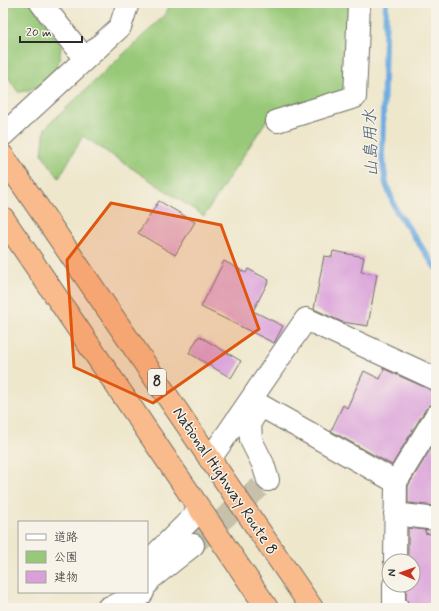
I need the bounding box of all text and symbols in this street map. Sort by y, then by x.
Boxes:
scale bar [20,18,82,44]
text: 20 m [26,25,52,41]
water label: 山島用水 [359,109,383,177]
road number: 8 [148,369,166,395]
street label: National Highway Route 8 [168,403,282,559]
legend [18,521,148,593]
text: 道路 [54,530,78,546]
text: 公園 [54,550,78,566]
north arrow [381,553,421,593]
text: N [385,569,399,577]
text: 建物 [54,570,78,586]

